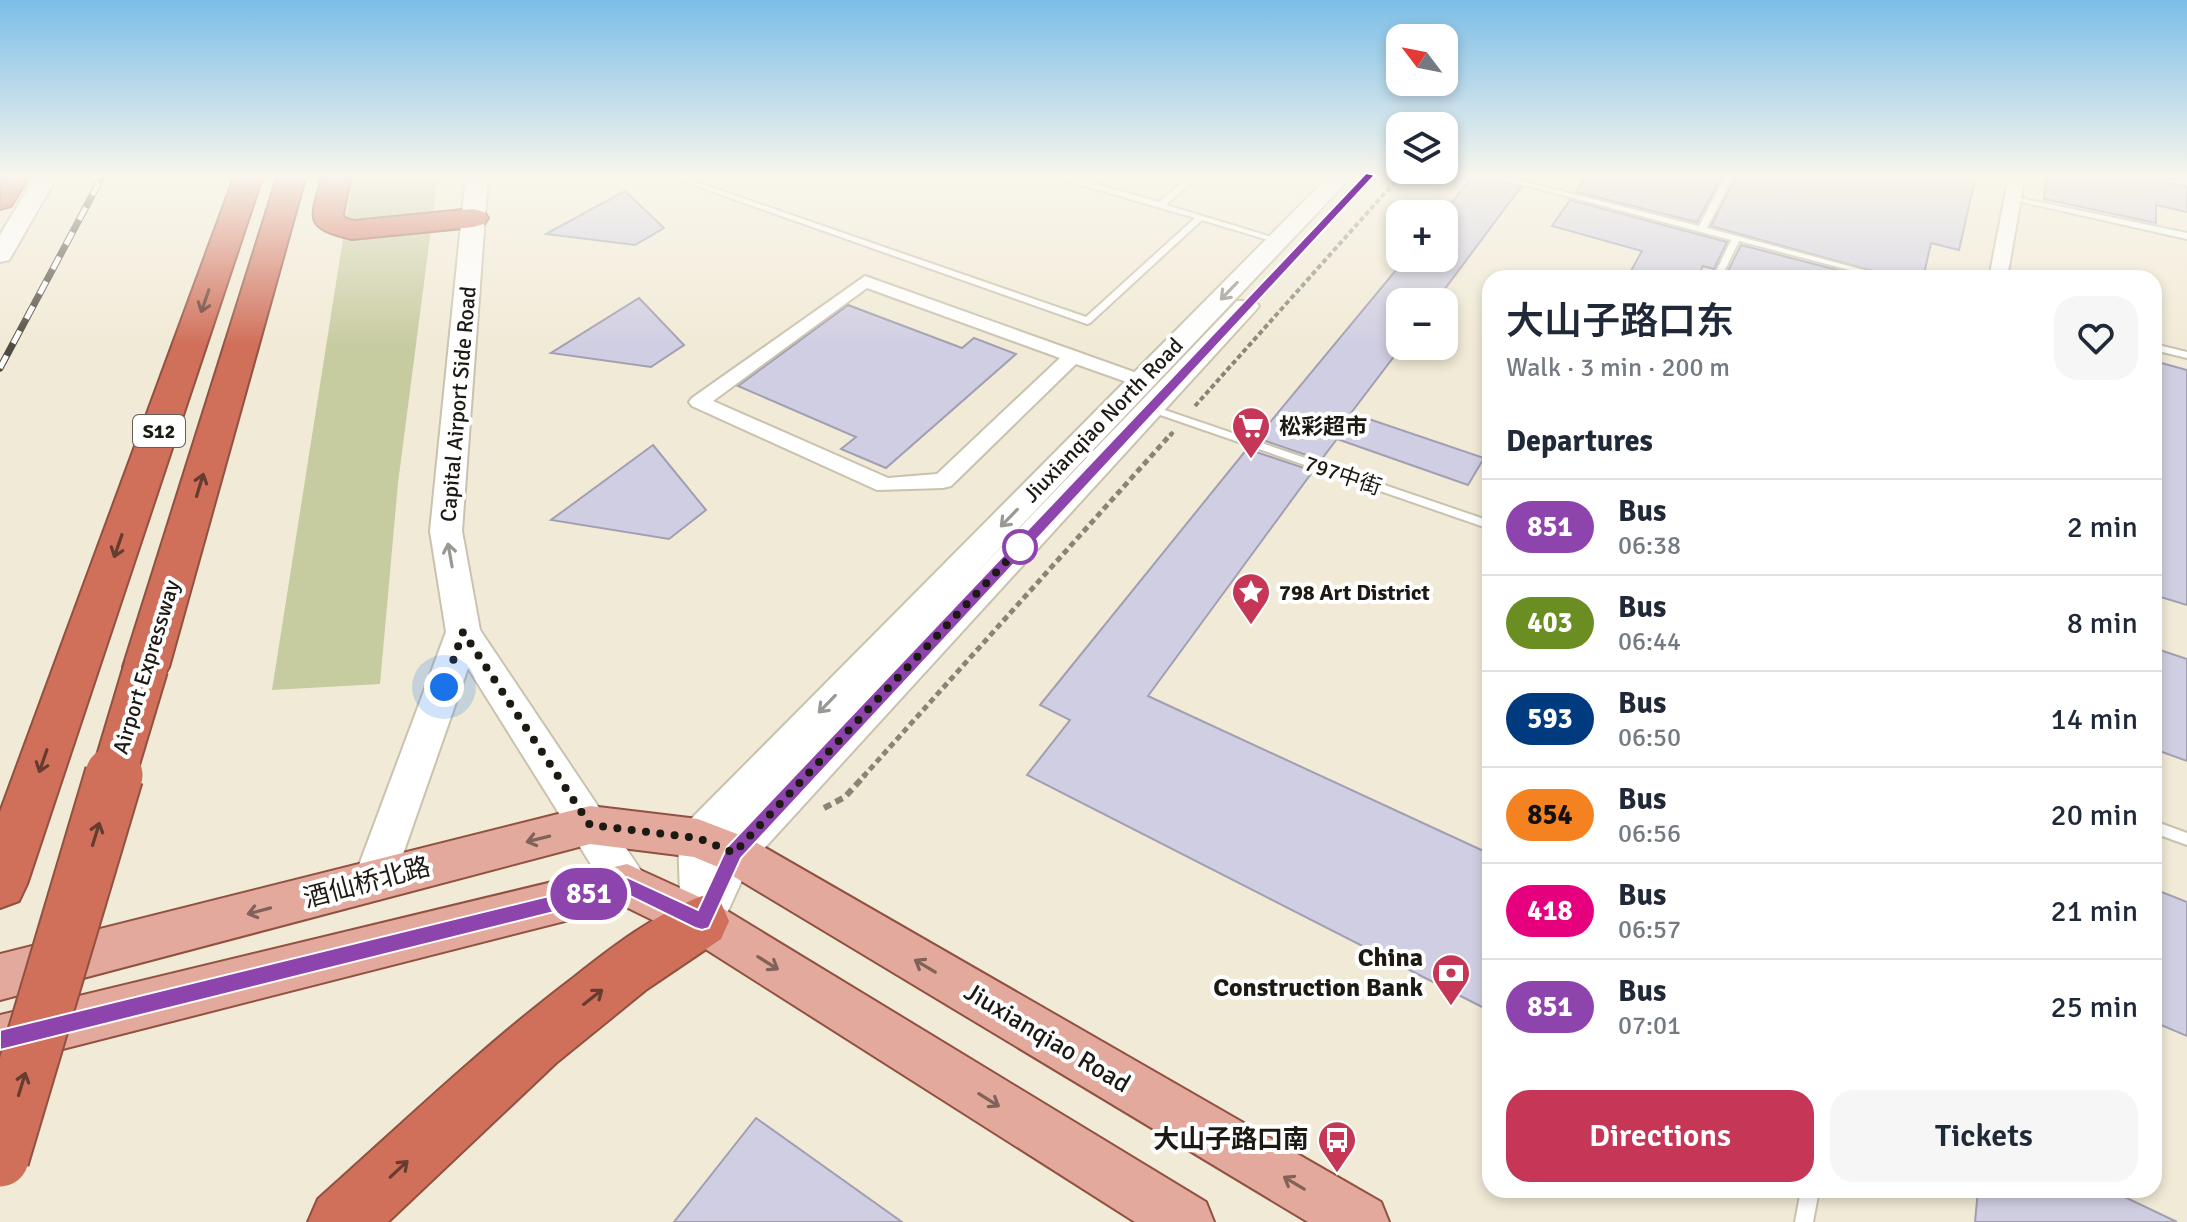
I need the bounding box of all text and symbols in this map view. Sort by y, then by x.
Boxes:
north arrow [1386,24,1458,96]
map controls [1386,24,1458,360]
button: layers [1386,112,1458,184]
button: + [1386,200,1458,272]
one-way arrow [1219,281,1238,301]
street label: Capital Airport Side Road [434,285,482,523]
one-way arrow [196,288,211,313]
button: − [1386,288,1458,360]
button: heart [2054,296,2138,380]
text: 大山子路口东 [1506,298,1734,345]
street label: Jiuxianqiao North Road [1017,332,1189,508]
text: Walk · 3 min · 200 m [1506,352,1730,384]
supermarket icon: 松彩超市 [1230,405,1272,460]
place label: 松彩超市 [1279,413,1367,440]
road number: S12 [133,415,185,447]
text: Departures [1506,423,1653,460]
street label: 797中街 [1301,449,1385,501]
one-way arrow [193,472,208,498]
text: Bus [1618,493,1666,530]
one-way arrow [999,508,1018,528]
text: 2 min [2067,509,2138,546]
text: 851 [1527,510,1573,544]
unlabelled marker [1003,530,1037,564]
text: 06:38 [1618,530,1681,562]
one-way arrow [110,533,124,558]
one-way arrow [442,543,457,568]
place icon: 798 Art District [1230,571,1272,626]
street label: Airport Expressway [107,576,186,757]
place label: 798 Art District [1279,579,1430,606]
text: Bus [1618,589,1666,626]
text: 8 min [2067,605,2138,642]
text: 403 [1527,606,1573,640]
text: 06:44 [1618,626,1681,658]
your location [424,667,464,707]
text: Bus [1618,685,1666,722]
one-way arrow [818,694,837,714]
text: 14 min [2051,701,2138,738]
text: 593 [1527,702,1573,736]
text: 06:50 [1618,722,1681,754]
one-way arrow [34,748,49,773]
text: Bus [1618,781,1666,818]
text: 20 min [2051,797,2138,834]
text: 854 [1527,798,1573,832]
text: 06:56 [1618,818,1681,850]
one-way arrow [89,822,104,848]
one-way arrow [526,832,552,847]
street label: 酒仙桥北路 [300,851,434,915]
line badge: 851 [543,868,635,920]
text: 851 [566,877,612,911]
text: Bus [1618,877,1666,914]
text: 21 min [2051,893,2138,930]
text: 418 [1527,894,1573,928]
one-way arrow [247,905,273,920]
text: 06:57 [1618,914,1681,946]
place label: China Construction Bank [1213,942,1423,1004]
bank icon: China Construction Bank [1430,952,1472,1007]
one-way arrow [756,955,779,971]
one-way arrow [914,958,937,974]
text: Bus [1618,973,1666,1010]
street label: Jiuxianqiao Road [958,976,1136,1100]
one-way arrow [582,988,603,1005]
text: 25 min [2051,989,2138,1026]
text: 851 [1527,990,1573,1024]
text: 07:01 [1618,1010,1681,1042]
one-way arrow [15,1071,30,1097]
button: Directions [1506,1090,1814,1182]
button: Tickets [1830,1090,2138,1182]
one-way arrow [977,1092,1000,1108]
bus stop icon: 大山子路口南 [1316,1119,1358,1174]
place label: 大山子路口南 [1153,1124,1309,1156]
one-way arrow [388,1160,408,1179]
one-way arrow [1283,1175,1306,1191]

